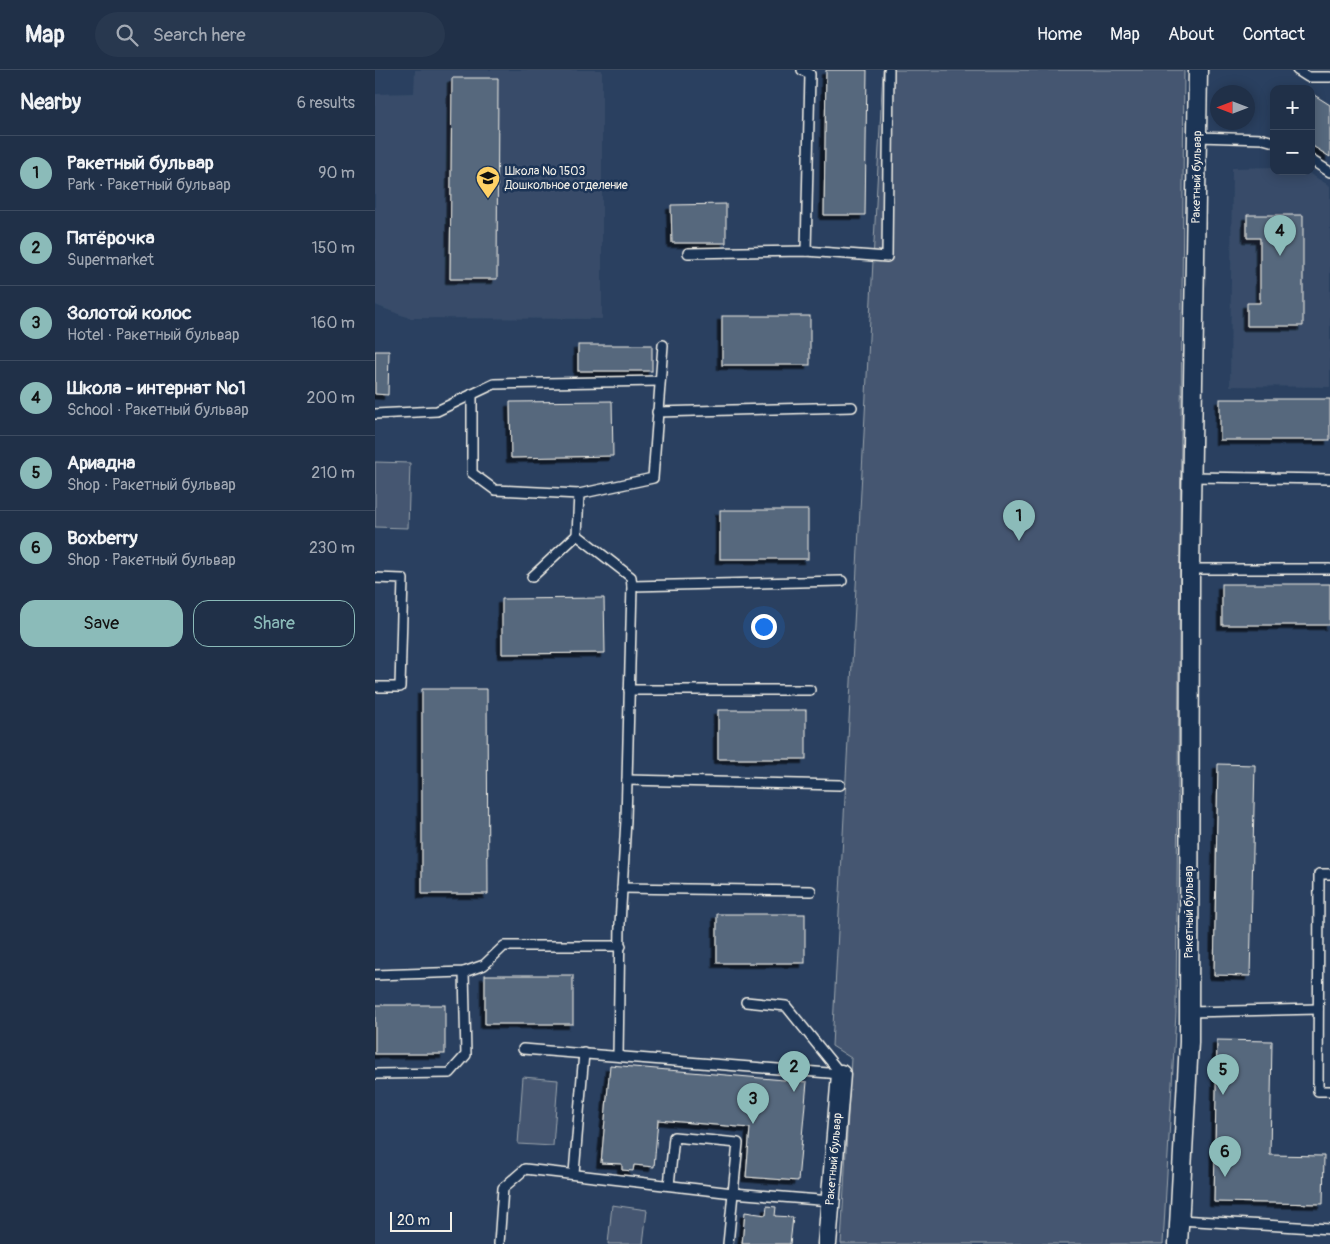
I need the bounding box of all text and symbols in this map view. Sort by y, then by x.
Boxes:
search box [95,12,445,57]
text: Map [25,20,65,49]
icon: search [113,21,141,49]
text: Search here [153,23,246,47]
text: Home [1037,23,1082,46]
text: Map [1110,23,1140,46]
text: About [1168,23,1214,46]
text: Contact [1242,23,1305,46]
north arrow [1210,85,1255,130]
map controls [1270,85,1315,175]
button: + [1270,85,1315,130]
text: Nearby [20,89,81,116]
text: 6 results [297,93,355,113]
street label: Ракетный бульвар [1189,130,1205,223]
button: − [1270,130,1315,175]
text: Ракетный бульвар [67,151,214,175]
text: 1 [33,163,39,183]
text: 90 m [318,163,355,183]
place label: Школа № 1503 Дошкольное отделение [504,164,628,193]
school or university icon: Школа № 1503 Дошкольное отделение [475,165,501,199]
text: Park · Ракетный бульвар [67,175,231,195]
pin: 4 [1264,215,1296,256]
text: Пятёрочка [67,226,155,250]
text: 2 [32,238,40,258]
text: 150 m [311,238,355,258]
text: Supermarket [67,250,154,270]
text: Золотой колос [67,301,192,325]
text: 3 [32,313,40,333]
text: 160 m [311,313,355,333]
text: Hotel · Ракетный бульвар [67,325,240,345]
text: Школа - интернат №1 [67,376,246,400]
text: 4 [31,388,41,408]
text: 200 m [307,388,355,408]
text: School · Ракетный бульвар [67,400,249,420]
text: Ариадна [67,451,135,475]
text: 5 [32,463,40,483]
text: 210 m [311,463,355,483]
text: Shop · Ракетный бульвар [67,475,236,495]
pin: 1 [1003,500,1035,541]
text: Boxberry [67,526,138,550]
text: 6 [31,538,41,558]
text: 230 m [309,538,355,558]
text: Shop · Ракетный бульвар [67,550,236,570]
button: Save [20,600,183,647]
button: Share [193,600,355,647]
your location [751,614,777,640]
street label: Ракетный бульвар [1182,865,1197,958]
pin: 2 [778,1051,810,1092]
pin: 5 [1207,1054,1239,1095]
pin: 3 [737,1083,769,1124]
street label: Ракетный бульвар [822,1112,846,1206]
pin: 6 [1209,1136,1241,1177]
scale bar [390,1209,453,1232]
text: 20 m [397,1212,430,1229]

